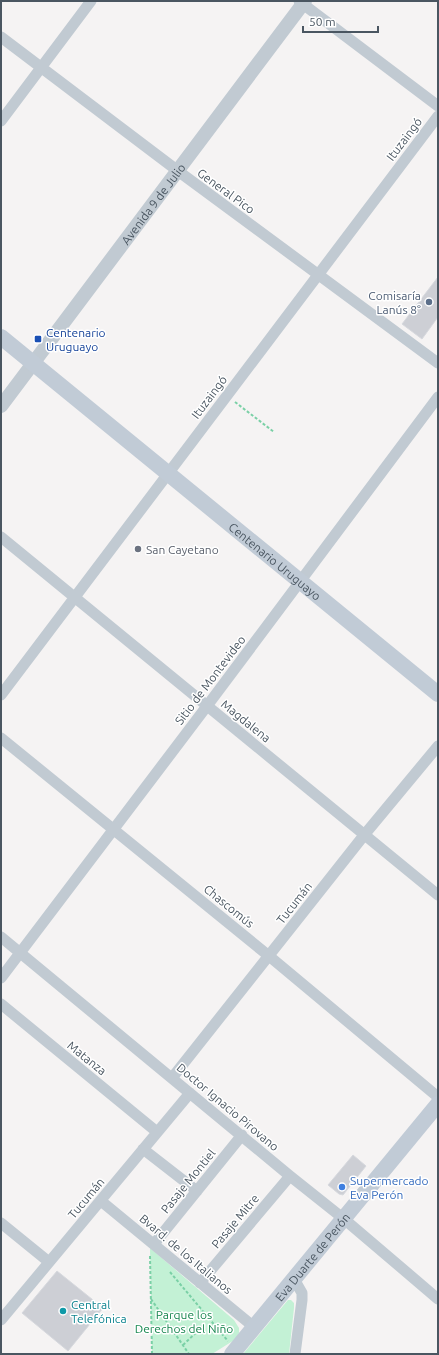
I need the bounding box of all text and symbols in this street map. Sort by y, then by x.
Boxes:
scale bar [303,8,378,34]
text: 50 m [309,15,336,28]
street label: Ituzaingó [384,115,424,163]
street label: Avenida 9 de Julio [118,161,187,247]
street label: General Pico [195,166,257,216]
place label: Comisaría Lanús 8° [368,289,421,316]
marker: Comisaría Lanús 8° [424,297,434,307]
place label: Centenario Uruguayo [46,326,106,353]
marker: Centenario Uruguayo [33,334,43,344]
street label: Ituzaingó [189,373,229,421]
street label: Centenario Uruguayo [227,520,324,602]
place label: San Cayetano [146,543,219,556]
marker: San Cayetano [133,544,143,554]
street label: Sitio de Montevideo [172,633,248,727]
street label: Magdalena [219,697,273,745]
street label: Tucumán [274,880,314,926]
street label: Chascomús [201,882,257,930]
street label: Matanza [65,1038,109,1078]
street label: Doctor Ignacio Pirovano [174,1061,282,1153]
street label: Pasaje Montiel [158,1146,218,1216]
place label: Supermercado Eva Perón [350,1174,429,1201]
street label: Tucumán [65,1175,107,1221]
marker: Supermercado Eva Perón [337,1182,347,1192]
street label: Pasaje Mitre [209,1191,261,1251]
street label: Eva Duarte de Perón [272,1210,352,1303]
street label: Bvard. de los Italianos [137,1212,235,1296]
place label: Central Telefónica [71,1298,127,1325]
marker: Central Telefónica [58,1306,68,1316]
park label: Parque los Derechos del Niño [135,1308,233,1335]

